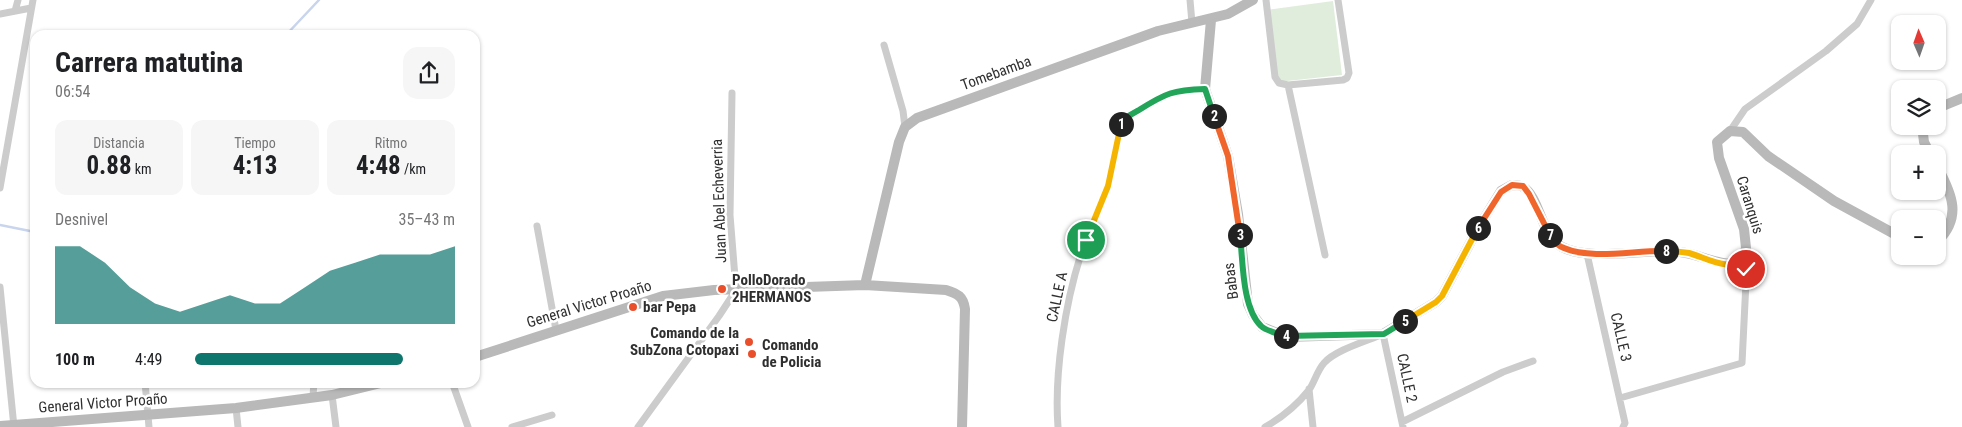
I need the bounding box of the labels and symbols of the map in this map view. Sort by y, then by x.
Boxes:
north arrow [1891,15,1946,70]
street label: Tomebamba [958,52,1034,94]
pin: 2 [1202,104,1226,128]
pin: 1 [1108,112,1134,136]
street label: Juan Abel Echeverria [708,139,730,263]
street label: Caranquis [1733,174,1767,236]
pin: 6 [1466,216,1490,240]
pin [1065,219,1107,261]
pin: 3 [1228,222,1252,248]
pin: 7 [1538,222,1562,248]
pin: 8 [1654,238,1678,264]
pin [1725,248,1767,290]
street label: Babas [1220,261,1242,300]
street label: CALLE A [1043,270,1071,324]
place label: PolloDorado 2HERMANOS [732,271,811,306]
street label: General Victor Proaño [524,276,654,332]
marker: PolloDorado 2HERMANOS [716,283,728,295]
place label: bar Pepa [643,298,696,316]
marker: bar Pepa [627,301,639,313]
pin: 5 [1392,308,1418,334]
street label: CALLE 3 [1607,311,1635,363]
place label: Comando de la SubZona Cotopaxi [630,324,739,359]
pin: 4 [1274,324,1298,348]
marker: Comando de la SubZona Cotopaxi [743,336,755,348]
place label: Comando de Policia [762,336,821,371]
marker: Comando de Policia [746,348,758,360]
street label: CALLE 2 [1393,352,1421,404]
street label: General Victor Proaño [38,390,168,416]

